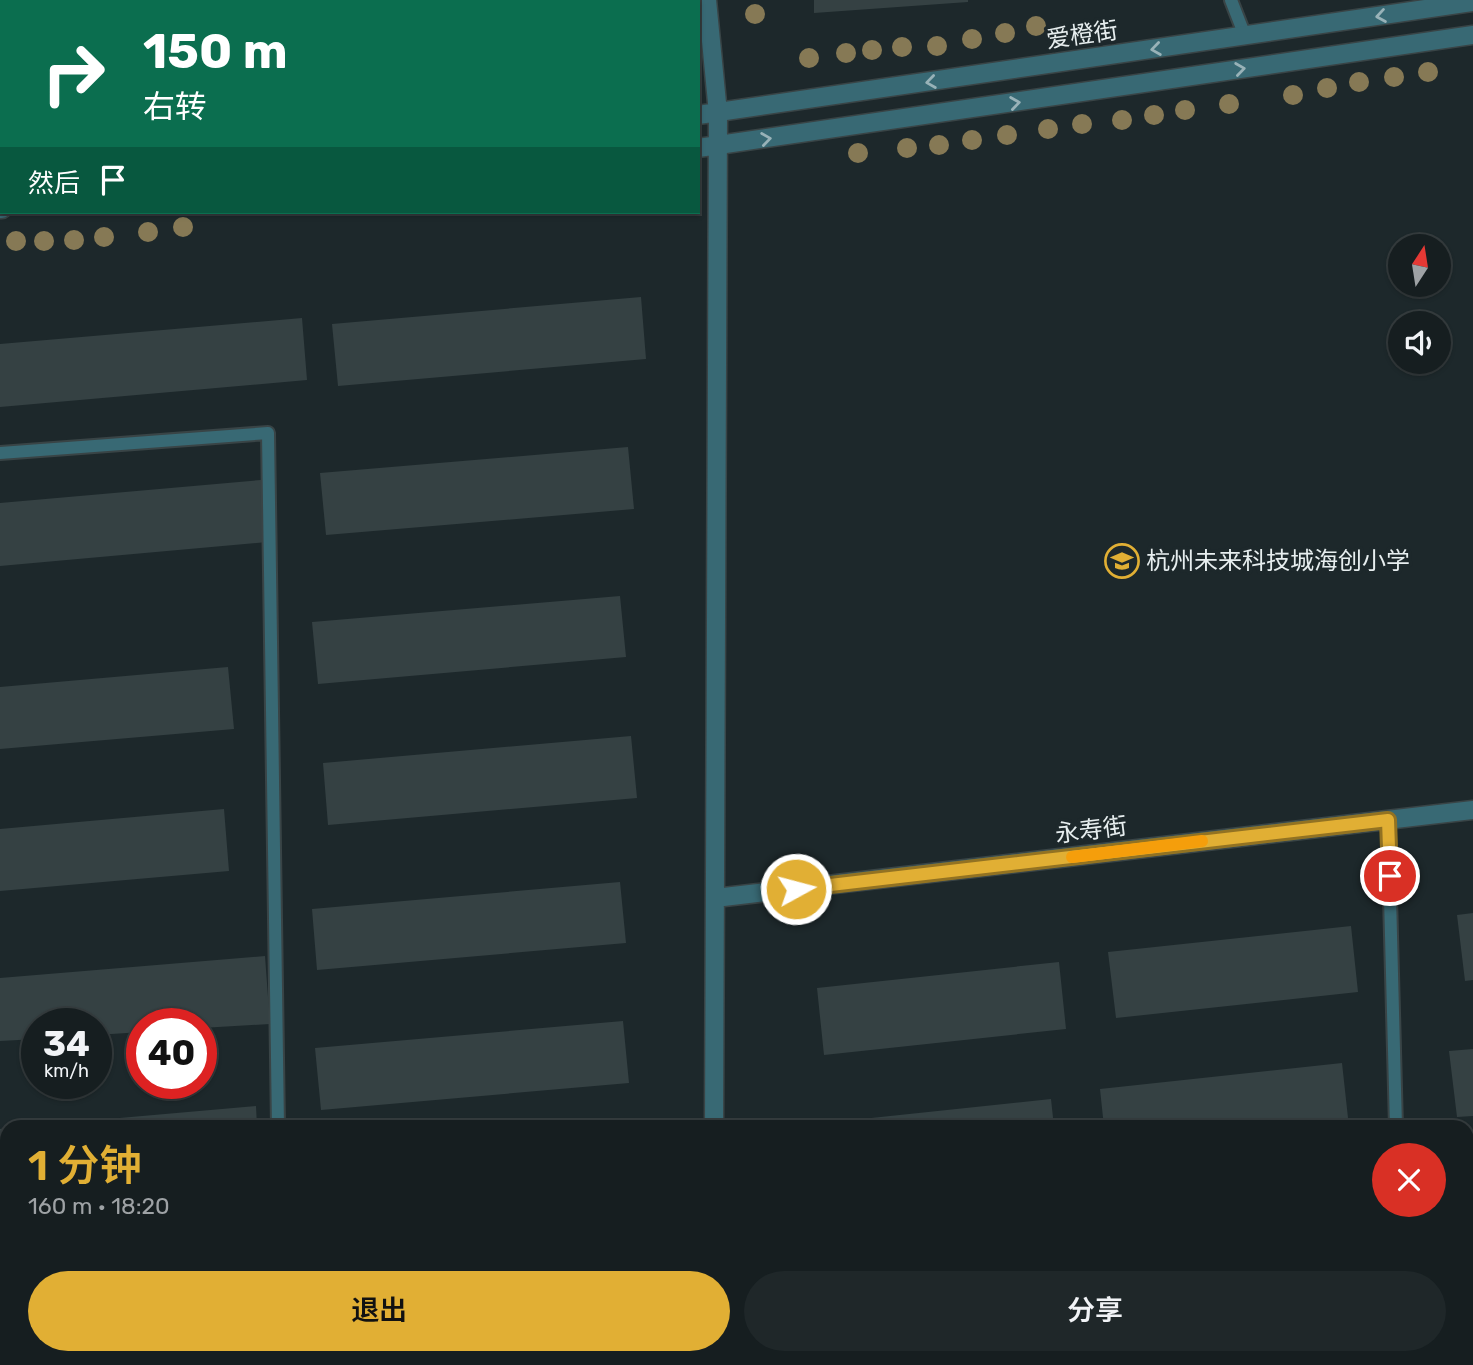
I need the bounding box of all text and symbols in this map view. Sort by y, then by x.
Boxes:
one-way arrow [1375,8,1387,23]
street label: 爱橙街 [1044,16,1120,54]
text: 150 m [143,22,288,80]
icon: right [28,28,119,119]
one-way arrow [1150,41,1162,56]
one-way arrow [1234,62,1246,77]
one-way arrow [925,74,937,89]
text: 右转 [143,88,207,126]
one-way arrow [1009,96,1021,111]
one-way arrow [760,131,772,146]
icon: arrive [94,161,132,199]
text: 然后 [28,168,80,199]
north arrow [1388,234,1451,298]
map controls [1388,234,1451,374]
button: sound [1388,311,1451,374]
school or university icon: 杭州未来科技城海创小学 [1103,542,1141,580]
place label: 杭州未来科技城海创小学 [1146,547,1410,575]
street label: 永寿街 [1054,812,1128,848]
pin [1360,846,1420,906]
position arrow [759,852,833,926]
icon: arrive [1371,857,1409,895]
speed limit sign: 40 [126,1008,217,1099]
text: 34 [43,1023,90,1065]
text: km/h [44,1060,89,1082]
text: 1 分钟 [28,1141,141,1191]
button: close [1372,1143,1446,1217]
text: 160 m · 18:20 [28,1192,170,1220]
button: 退出 [28,1271,730,1351]
button: 分享 [744,1271,1446,1351]

